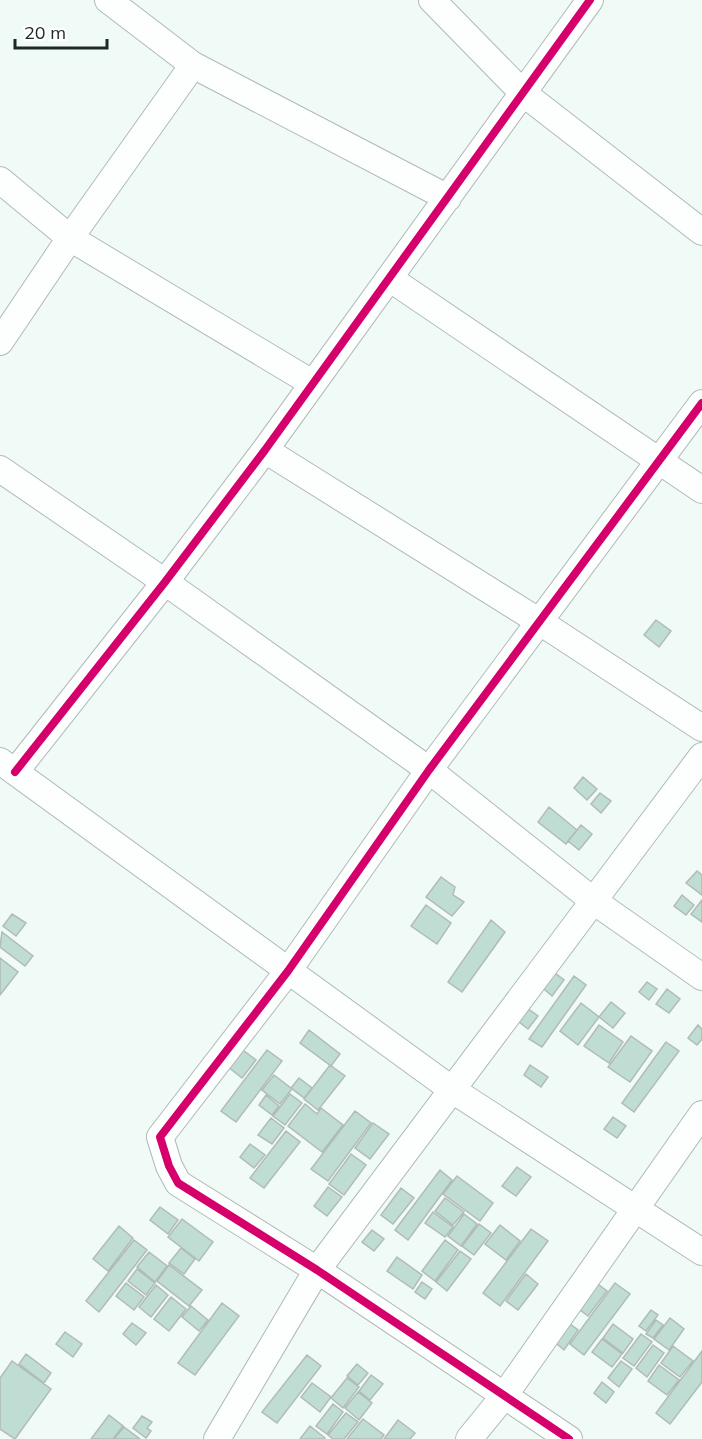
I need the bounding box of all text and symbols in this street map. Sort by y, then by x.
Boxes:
scale bar [15,12,106,50]
text: 20 m [24,21,66,44]

